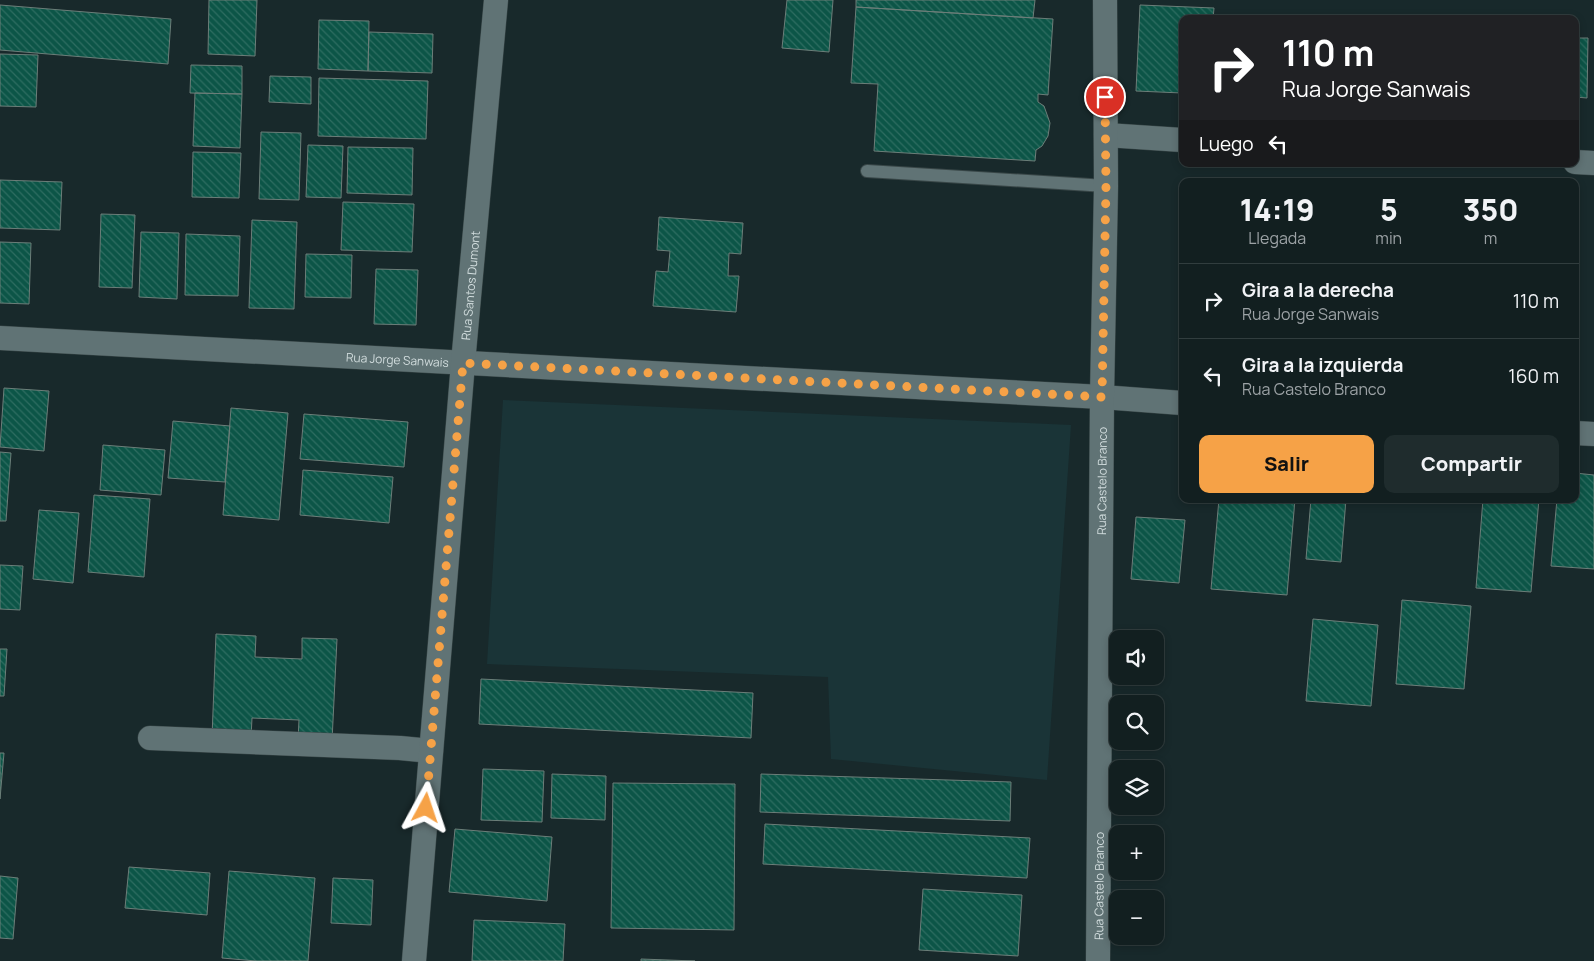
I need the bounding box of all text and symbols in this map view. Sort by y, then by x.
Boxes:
text: 110 m [1282,29,1374,77]
icon: right [1199,35,1264,100]
text: Rua Jorge Sanwais [1282,74,1471,104]
pin [1084,76,1126,118]
icon: arrive [1091,83,1119,111]
icon: left [1264,130,1292,158]
text: Luego [1199,131,1254,157]
text: 14:19 [1240,189,1315,230]
text: 5 [1380,189,1398,230]
text: 350 [1463,189,1518,230]
text: Llegada [1248,227,1306,249]
text: min [1375,227,1402,249]
text: m [1484,227,1497,249]
street label: Rua Santos Dumont [457,230,484,341]
text: Gira a la derecha [1242,277,1394,303]
icon: right [1199,287,1227,315]
text: 110 m [1513,288,1559,314]
text: Rua Jorge Sanwais [1242,303,1379,325]
street label: Rua Jorge Sanwais [346,348,449,371]
text: Gira a la izquierda [1242,352,1403,378]
icon: left [1199,362,1227,390]
text: 160 m [1508,363,1559,389]
text: Rua Castelo Branco [1242,378,1386,400]
street label: Rua Castelo Branco [1093,427,1110,535]
button: Salir [1199,435,1374,493]
button: Compartir [1384,435,1559,493]
map controls [1109,630,1164,945]
button: sound [1109,630,1164,685]
button: search [1109,695,1164,750]
button: layers [1109,760,1164,815]
position arrow [399,781,451,833]
button: + [1109,825,1164,880]
street label: Rua Castelo Branco [1090,832,1107,940]
button: − [1109,890,1164,945]

